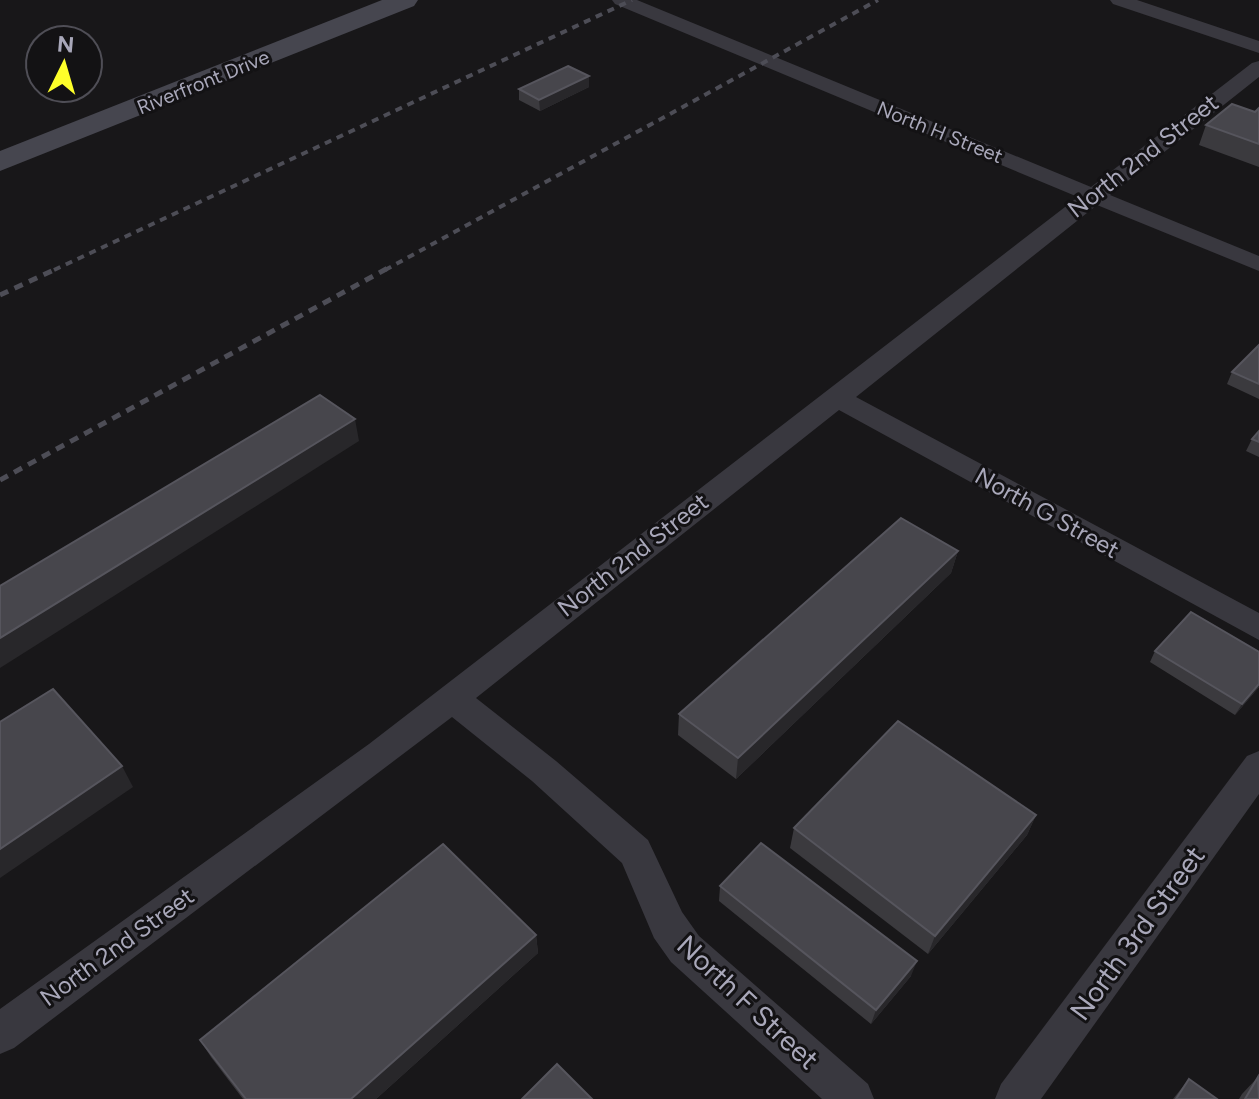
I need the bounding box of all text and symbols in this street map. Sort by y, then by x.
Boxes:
north arrow [24,24,104,104]
text: N [56,30,75,59]
street label: Riverfront Drive [133,44,273,119]
street label: North 2nd Street [1062,88,1224,223]
street label: North H Street [874,96,1006,168]
street label: North G Street [970,461,1124,564]
street label: North 2nd Street [552,487,714,622]
street label: North 3rd Street [1062,839,1212,1027]
street label: North 2nd Street [34,881,199,1012]
street label: North F Street [670,928,826,1076]

